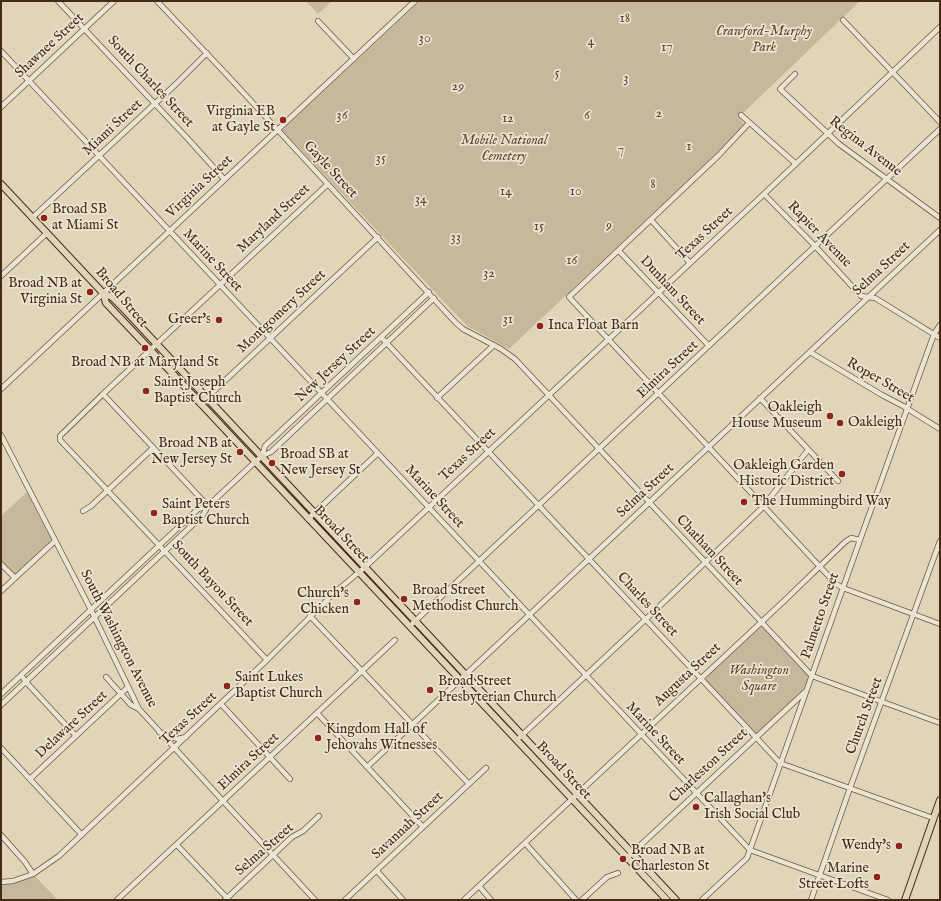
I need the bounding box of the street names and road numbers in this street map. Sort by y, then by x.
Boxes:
street label: Shawnee Street [12,10,88,82]
street label: South Charles Street [103,33,197,131]
street label: Miami Street [80,96,146,160]
street label: Regina Avenue [825,113,905,181]
street label: Gayle Street [299,138,361,202]
street label: Virginia Street [163,152,237,222]
street label: Maryland Street [234,181,314,257]
street label: Rapier Avenue [783,199,855,271]
street label: Texas Street [673,204,737,264]
street label: Marine Street [179,226,245,296]
street label: Selma Street [850,238,914,300]
street label: Dunham Street [636,253,708,329]
street label: Broad Street [91,265,151,331]
street label: Montgomery Street [234,267,330,357]
street label: New Jersey Street [292,324,380,406]
street label: Elmira Street [634,338,702,402]
street label: Roper Street [843,355,917,407]
street label: Texas Street [436,425,500,485]
street label: Selma Street [614,460,678,522]
street label: Marine Street [401,462,467,532]
street label: Broad Street [309,503,373,567]
street label: Chatham Street [672,512,746,590]
street label: South Bayou Street [168,537,256,631]
street label: South Washington Avenue [76,567,160,711]
street label: Charles Street [613,569,681,641]
street label: Palmetto Street [798,571,844,661]
street label: Augusta Street [651,640,725,710]
street label: Church Street [843,675,887,757]
street label: Delaware Street [33,687,111,763]
street label: Texas Street [157,689,221,749]
street label: Marine Street [622,699,688,769]
street label: Charleston Street [666,725,752,807]
street label: Elmira Street [215,730,283,794]
street label: Broad Street [532,738,594,804]
street label: Savannah Street [369,789,447,863]
street label: Selma Street [232,820,298,880]

